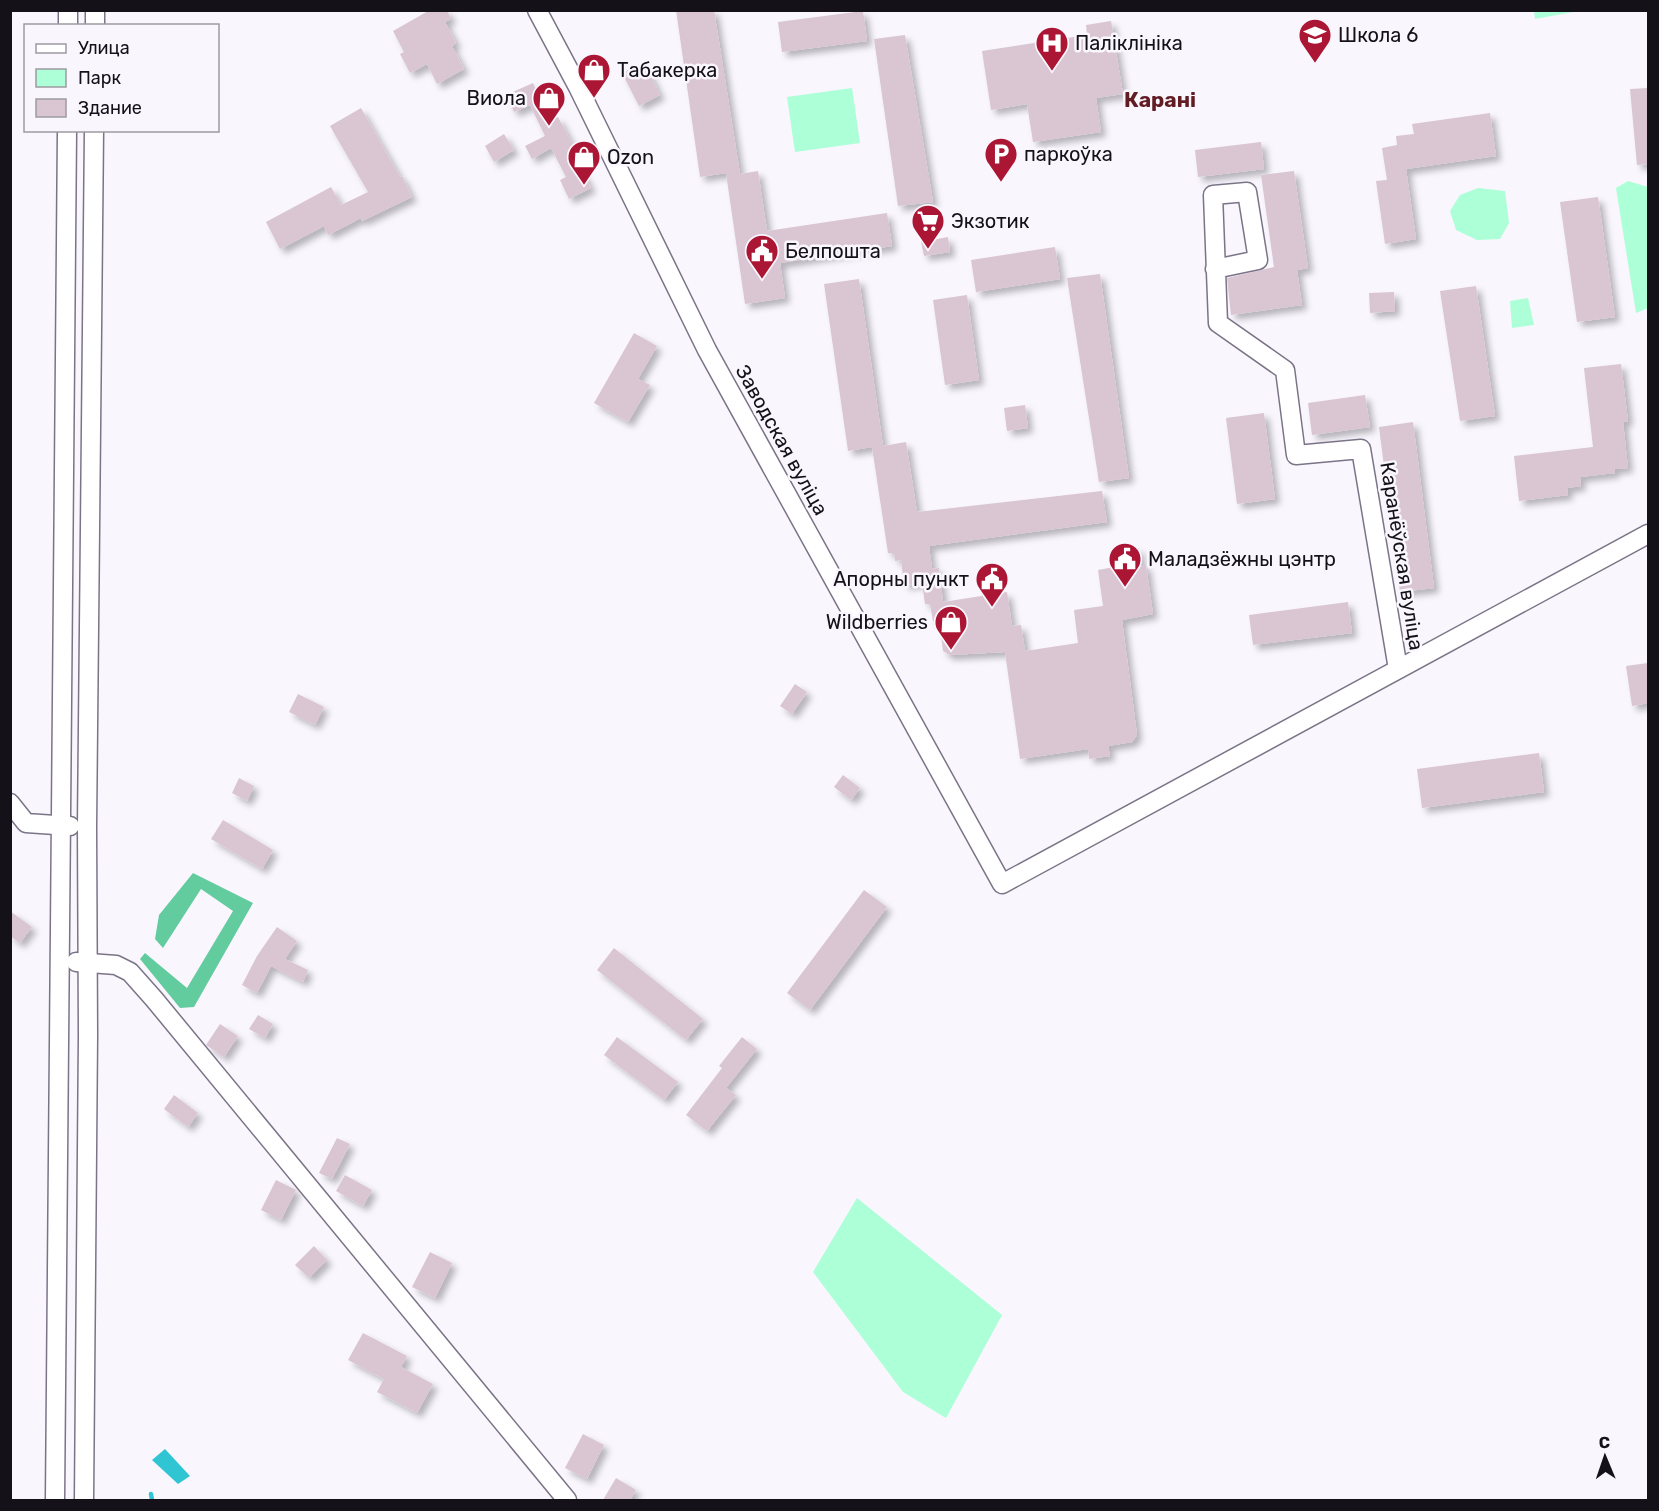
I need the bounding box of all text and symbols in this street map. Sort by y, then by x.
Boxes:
school or university icon: Школа 6 [1297,17,1333,64]
place label: Школа 6 [1338,23,1418,47]
legend [24,24,219,132]
hospital icon: Паліклініка [1034,25,1070,72]
place label: Паліклініка [1075,31,1183,55]
text: Улица [78,37,130,59]
shop icon: Табакерка [576,52,612,99]
place label: Табакерка [617,58,717,82]
text: Парк [78,67,122,89]
shop icon: Виола [531,80,567,127]
place label: Виола [467,86,526,110]
district label: Карані [1124,87,1196,112]
text: Здание [78,97,142,119]
parking icon: паркоўка [983,136,1019,183]
shop icon: Ozon [566,139,602,186]
place label: паркоўка [1024,142,1113,166]
place label: Ozon [607,145,654,169]
supermarket icon: Экзотик [910,203,946,250]
place label: Экзотик [951,209,1030,233]
public building icon: Белпошта [744,233,780,280]
place label: Белпошта [785,239,881,263]
street label: Заводская вуліца [731,361,833,519]
street label: Каранёўская вуліца [1375,460,1429,652]
public building icon: Маладзёжны цэнтр [1107,541,1143,588]
place label: Маладзёжны цэнтр [1148,547,1336,571]
public building icon: Апорны пункт [974,561,1010,608]
place label: Апорны пункт [833,567,969,591]
shop icon: Wildberries [933,604,969,651]
place label: Wildberries [826,610,928,634]
north arrow [1575,1427,1635,1487]
text: С [1599,1433,1610,1452]

